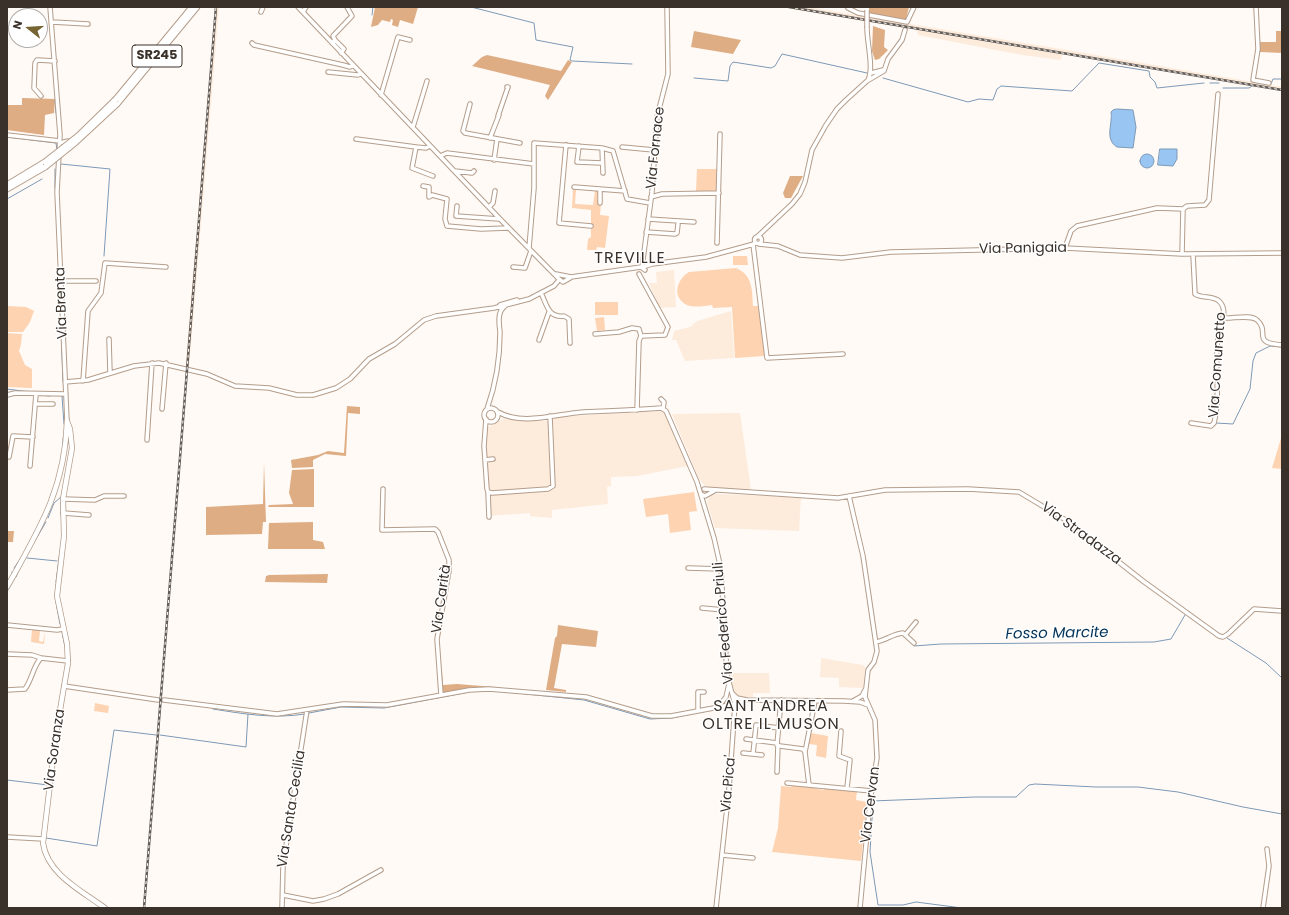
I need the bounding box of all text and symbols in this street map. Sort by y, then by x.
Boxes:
north arrow [8,8,48,48]
text: N [9,18,26,31]
road number: SR245 [132,45,182,67]
street label: Via Fornace [643,106,669,190]
street label: Via Panigaia [979,240,1067,258]
district label: TREVILLE [594,249,666,269]
street label: Via Brenta [52,267,72,339]
street label: Via Comunetto [1206,312,1230,418]
street label: Via Stradazza [1038,499,1124,569]
street label: Via Federico Priuli [710,561,738,685]
street label: Via Carità [429,563,455,635]
water label: Fosso Marcite [1005,624,1109,644]
district label: SANT'ANDREA OLTRE IL MUSON [702,697,840,735]
street label: Via Soranza [41,708,69,792]
street label: Via Santa Cecilia [274,749,310,869]
street label: Via Pica' [718,754,740,814]
street label: Via Cervan [858,766,884,844]

